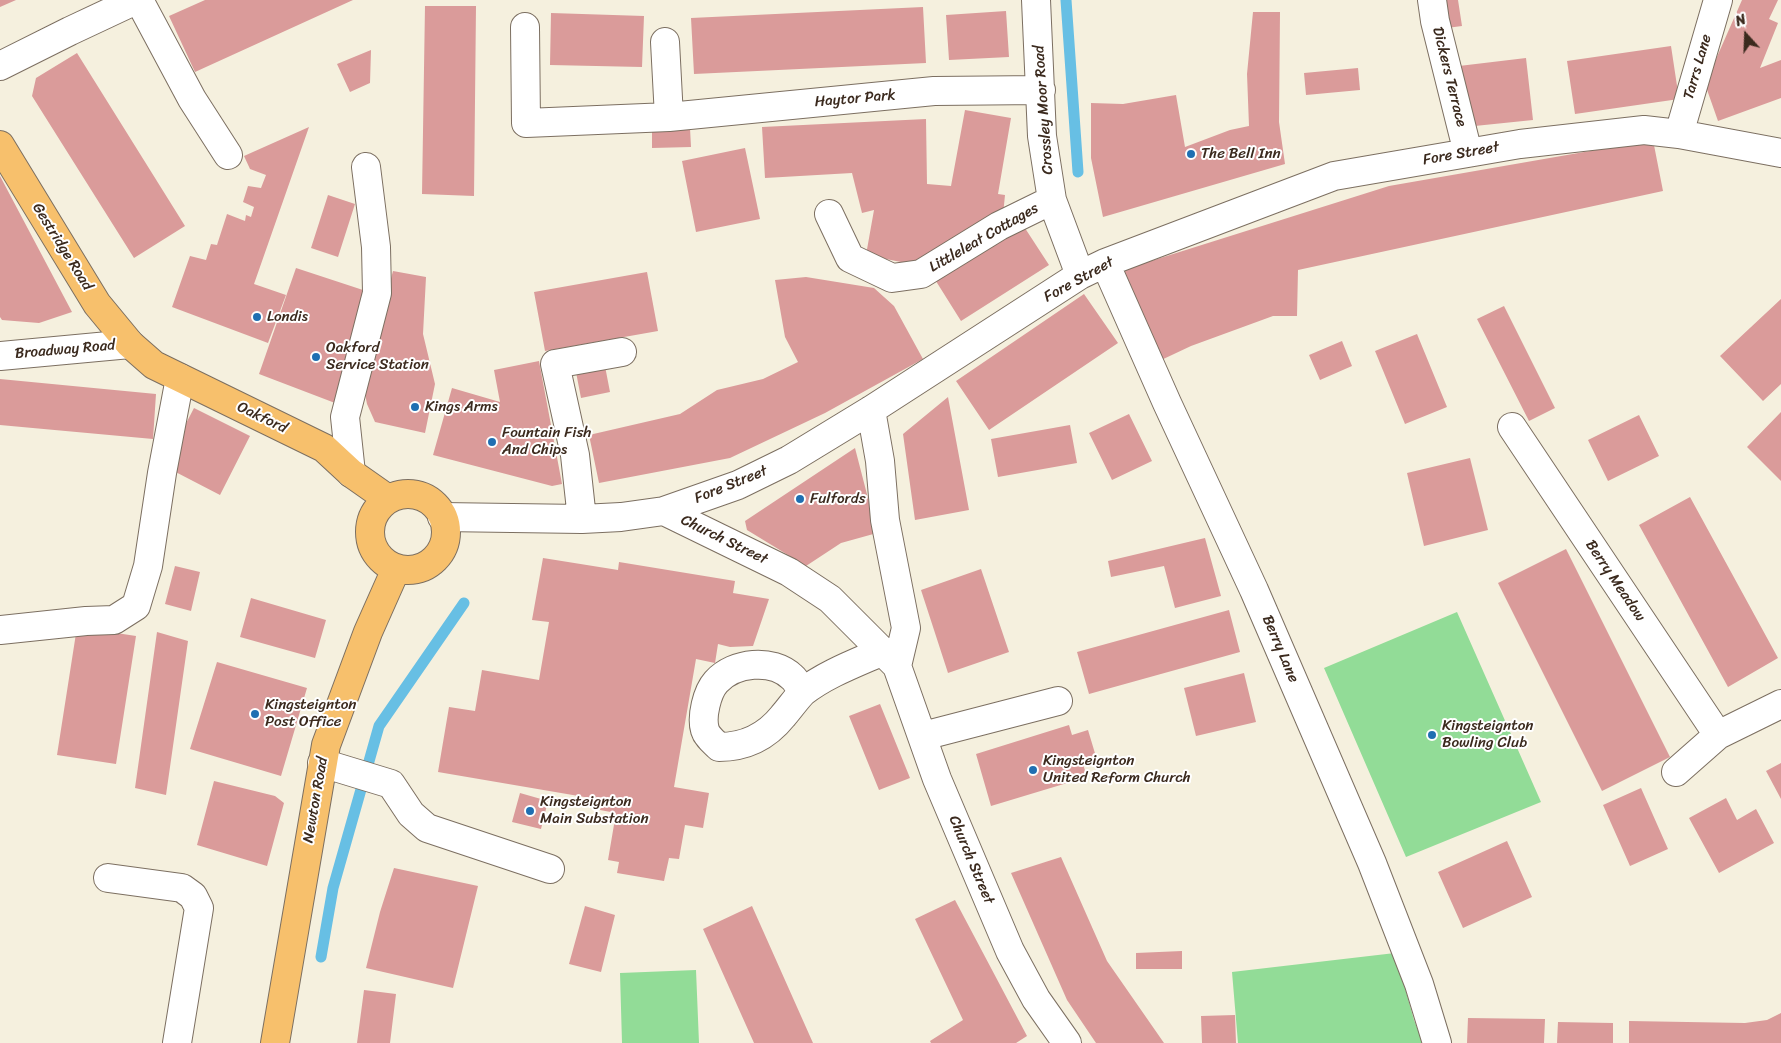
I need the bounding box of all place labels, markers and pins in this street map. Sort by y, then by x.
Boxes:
place label: The Bell Inn [1201,145,1281,163]
marker: The Bell Inn [1185,148,1197,160]
place label: Londis [267,308,308,326]
marker: Londis [251,311,263,323]
place label: Oakford Service Station [326,339,429,374]
marker: Oakford Service Station [310,351,322,363]
place label: Kings Arms [425,398,498,416]
marker: Kings Arms [409,401,421,413]
place label: Fountain Fish And Chips [502,424,591,459]
marker: Fountain Fish And Chips [486,436,498,448]
place label: Fulfords [810,490,866,508]
marker: Fulfords [794,493,806,505]
place label: Kingsteignton Post Office [265,696,356,731]
marker: Kingsteignton Post Office [249,708,261,720]
place label: Kingsteignton Bowling Club [1442,717,1533,752]
marker: Kingsteignton Bowling Club [1426,729,1438,741]
place label: Kingsteignton United Reform Church [1043,752,1191,787]
marker: Kingsteignton United Reform Church [1027,764,1039,776]
place label: Kingsteignton Main Substation [540,793,648,828]
marker: Kingsteignton Main Substation [524,805,536,817]

